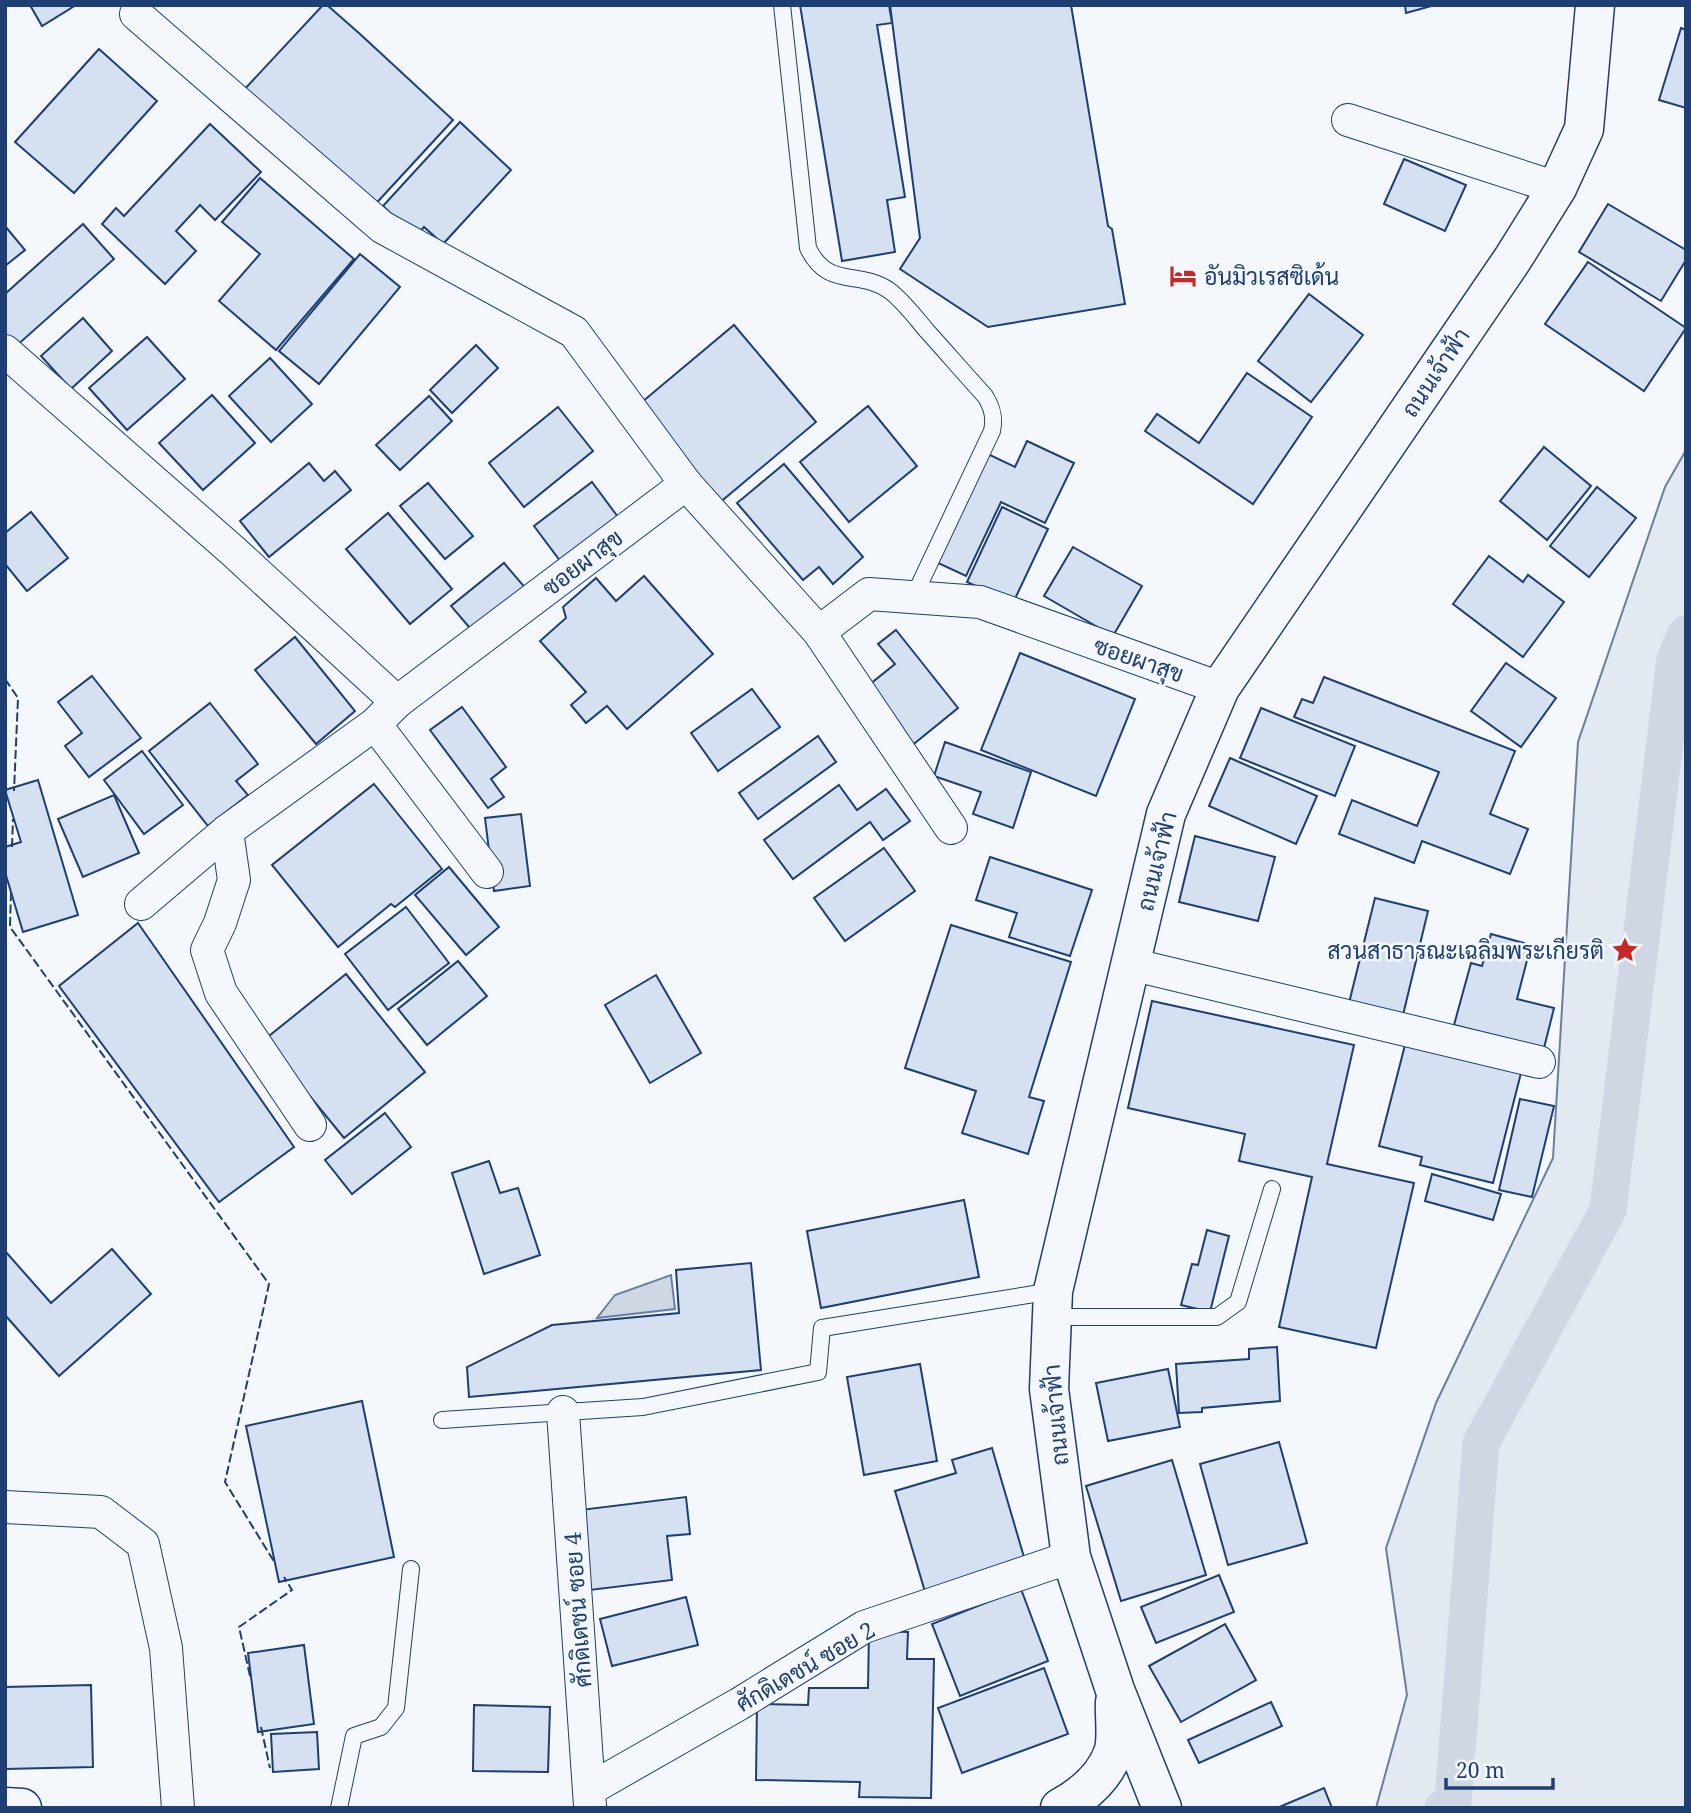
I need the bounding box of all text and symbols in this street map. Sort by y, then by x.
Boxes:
place label: อันมิวเรสซิเด้น [1204,260,1339,292]
hotel icon: อันมิวเรสซิเด้น [1168,261,1198,291]
street label: ถนนเจ้าฟ้า [1393,321,1477,423]
street label: ซอยผาสุข [535,521,629,604]
street label: ซอยผาสุข [1089,629,1188,690]
street label: ถนนเจ้าฟ้า [1128,808,1184,914]
place label: สวนสาธารณะเฉลิมพระเกียรติ [1327,934,1604,966]
place icon: สวนสาธารณะเฉลิมพระเกียรติ [1610,935,1640,965]
street label: ถนนเจ้าฟ้า [1035,1363,1075,1467]
street label: ศักดิเดชน์ ซอย 4 [556,1531,598,1689]
street label: ศักดิเดชน์ ซอย 2 [730,1613,880,1719]
scale bar [1446,1746,1553,1790]
text: 20 m [1456,1756,1505,1784]

